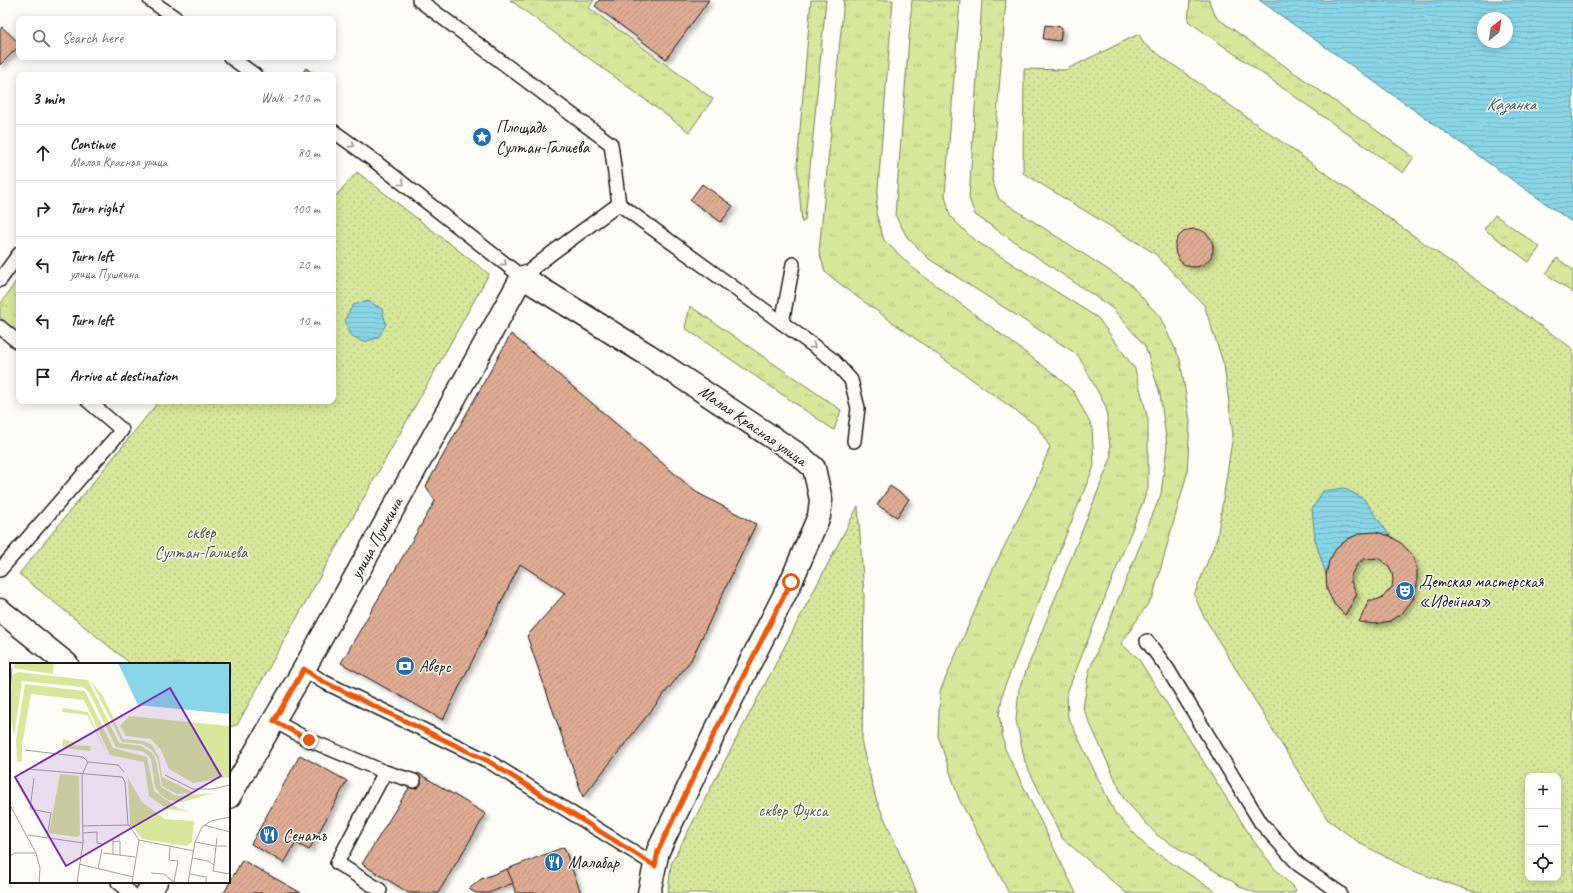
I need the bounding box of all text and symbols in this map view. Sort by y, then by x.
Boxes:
north arrow [1477,12,1513,48]
search box [16,16,336,60]
icon: search [30,27,52,49]
text: Search here [62,29,123,48]
text: 3 min [32,88,65,109]
text: Walk · 210 m [261,90,320,106]
water label: Казанка [1486,93,1538,116]
place label: Площадь Султан-Галиева [496,117,591,158]
place icon: Площадь Султан-Галиева [471,126,493,148]
text: Continue [70,135,115,154]
one-way arrow [348,140,355,147]
icon: ahead [32,142,54,164]
text: 80 m [298,145,320,161]
text: Малая Красная улица [70,154,167,170]
one-way arrow [397,179,404,186]
icon: right [32,198,54,220]
text: Turn right [70,199,123,218]
text: 100 m [292,201,320,217]
text: Turn left [70,247,113,266]
icon: left [32,254,54,276]
text: 20 m [298,257,320,273]
one-way arrow [500,259,507,266]
text: улица Пушкина [70,266,139,282]
icon: left [32,310,54,332]
text: Turn left [70,311,113,330]
text: 10 m [298,313,320,329]
one-way arrow [809,341,816,349]
icon: arrive [32,366,54,388]
text: Arrive at destination [70,367,177,386]
street label: Малая Красная улица [695,380,813,472]
street label: улица Пушкина [345,492,408,583]
park label: сквер Султан-Галиева [154,522,249,563]
place label: Детская мастерская «Идейная» [1419,571,1544,612]
route start [782,573,800,591]
theatre icon: Детская мастерская «Идейная» [1394,580,1416,602]
bank icon: Аверс [394,655,416,677]
place label: Аверс [419,656,451,677]
inset map [10,663,230,883]
route end [300,731,318,749]
map controls [1525,773,1561,881]
button: + [1525,773,1561,809]
park label: cквер Фукса [758,800,830,821]
button: − [1525,809,1561,845]
restaurant icon: Сенатъ [258,824,280,846]
place label: Сенатъ [283,825,327,846]
button: locate [1525,845,1561,881]
restaurant icon: Малабар [543,851,565,873]
place label: Малабар [568,852,621,873]

